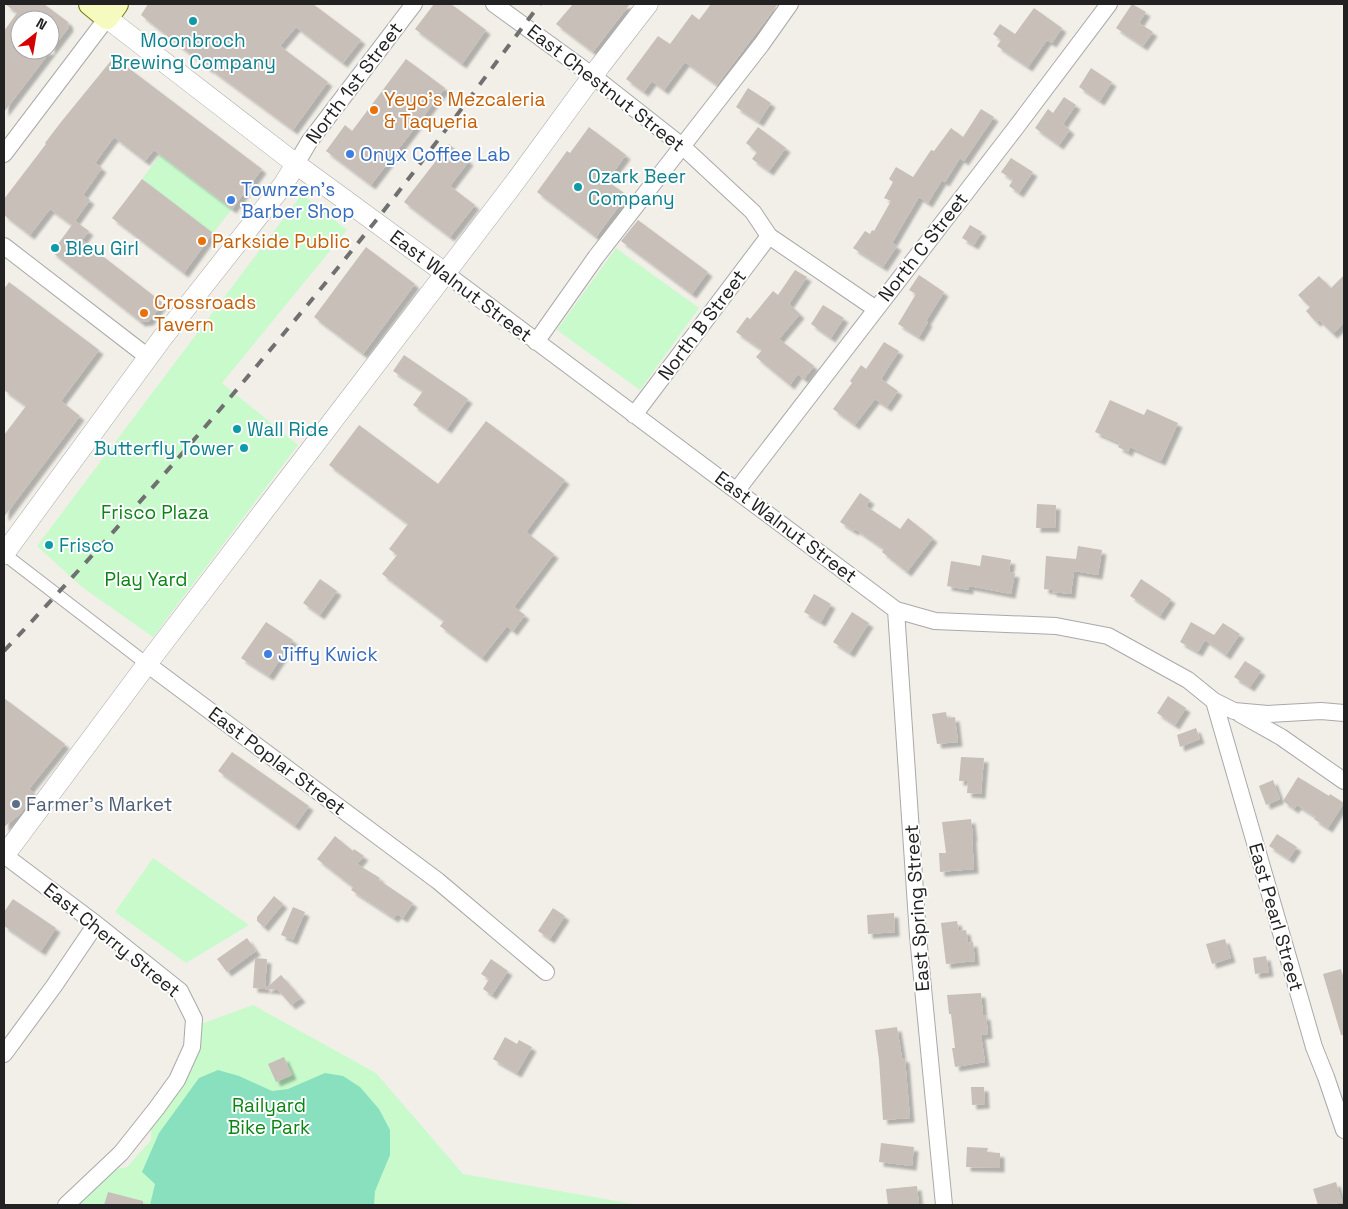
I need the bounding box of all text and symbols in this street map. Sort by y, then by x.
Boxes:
north arrow [10,10,60,60]
text: N [33,14,50,34]
marker: Moonbroch Brewing Company [187,15,199,27]
street label: North 1st Street [300,17,408,149]
street label: East Chestnut Street [522,19,690,157]
place label: Moonbroch Brewing Company [110,28,276,75]
place label: Yeyo's Mezcaleria & Taqueria [384,87,545,134]
marker: Yeyo's Mezcaleria & Taqueria [368,104,380,116]
place label: Onyx Coffee Lab [360,142,511,167]
marker: Onyx Coffee Lab [344,148,356,160]
place label: Ozark Beer Company [588,164,686,211]
place label: Townzen's Barber Shop [241,177,354,224]
marker: Ozark Beer Company [572,181,584,193]
street label: North C Street [873,187,973,307]
marker: Townzen's Barber Shop [225,194,237,206]
street label: East Walnut Street [385,224,537,348]
place label: Parkside Public [212,229,350,254]
marker: Parkside Public [196,235,208,247]
place label: Bleu Girl [65,236,139,261]
marker: Bleu Girl [49,242,61,254]
street label: North B Street [652,265,752,385]
place label: Crossroads Tavern [154,290,256,337]
marker: Crossroads Tavern [138,307,150,319]
place label: Wall Ride [247,417,329,442]
marker: Wall Ride [231,423,243,435]
place label: Butterfly Tower [94,436,234,461]
marker: Butterfly Tower [238,442,250,454]
street label: East Walnut Street [710,465,862,589]
park label: Frisco Plaza [101,500,209,525]
place label: Frisco [59,533,114,558]
marker: Frisco [43,539,55,551]
park label: Play Yard [104,567,188,592]
place label: Jiffy Kwick [278,642,378,667]
marker: Jiffy Kwick [262,648,274,660]
street label: East Poplar Street [203,701,351,821]
place label: Farmer's Market [26,792,172,817]
marker: Farmer's Market [10,798,22,810]
street label: East Spring Street [899,824,935,992]
street label: East Pearl Street [1243,840,1309,994]
street label: East Cherry Street [38,877,186,1003]
park label: Railyard Bike Park [228,1093,310,1140]

